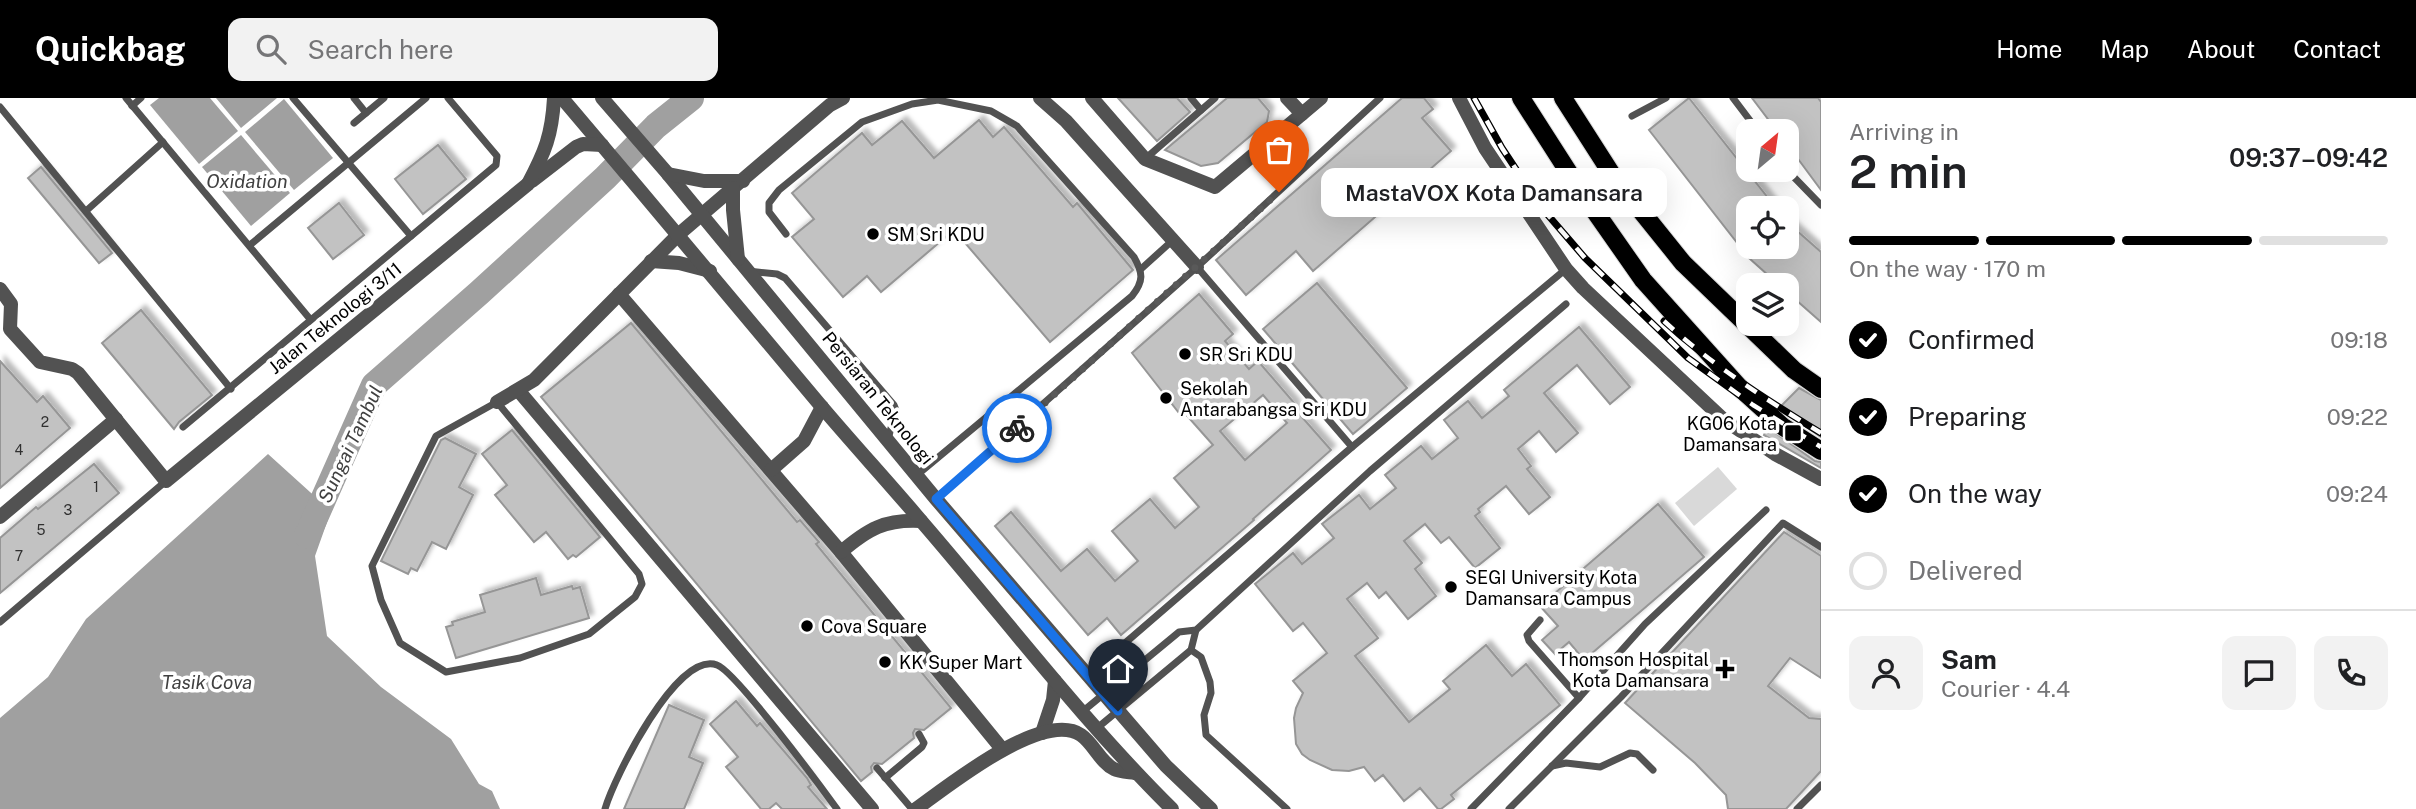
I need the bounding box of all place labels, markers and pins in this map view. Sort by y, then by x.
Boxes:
pin [1249,120,1309,192]
callout: MastaVOX Kota Damansara [1321,168,1668,217]
place label: SM Sri KDU [887,224,985,245]
marker: SM Sri KDU [865,226,881,242]
place label: SR Sri KDU [1199,344,1293,365]
marker: SR Sri KDU [1177,346,1193,362]
place label: Sekolah Antarabangsa Sri KDU [1180,378,1367,420]
marker: Sekolah Antarabangsa Sri KDU [1158,390,1174,406]
place label: KG06 Kota Damansara [1683,413,1777,455]
marker: KG06 Kota Damansara [1783,423,1803,443]
place label: SEGI University Kota Damansara Campus [1465,567,1637,609]
marker: SEGI University Kota Damansara Campus [1443,579,1459,595]
place label: Cova Square [821,616,927,637]
marker: Cova Square [799,618,815,634]
pin [1088,639,1148,711]
place label: Thomson Hospital Kota Damansara [1558,649,1709,691]
place label: KK Super Mart [899,652,1023,673]
marker: KK Super Mart [877,654,893,670]
marker: Thomson Hospital Kota Damansara [1715,659,1735,679]

